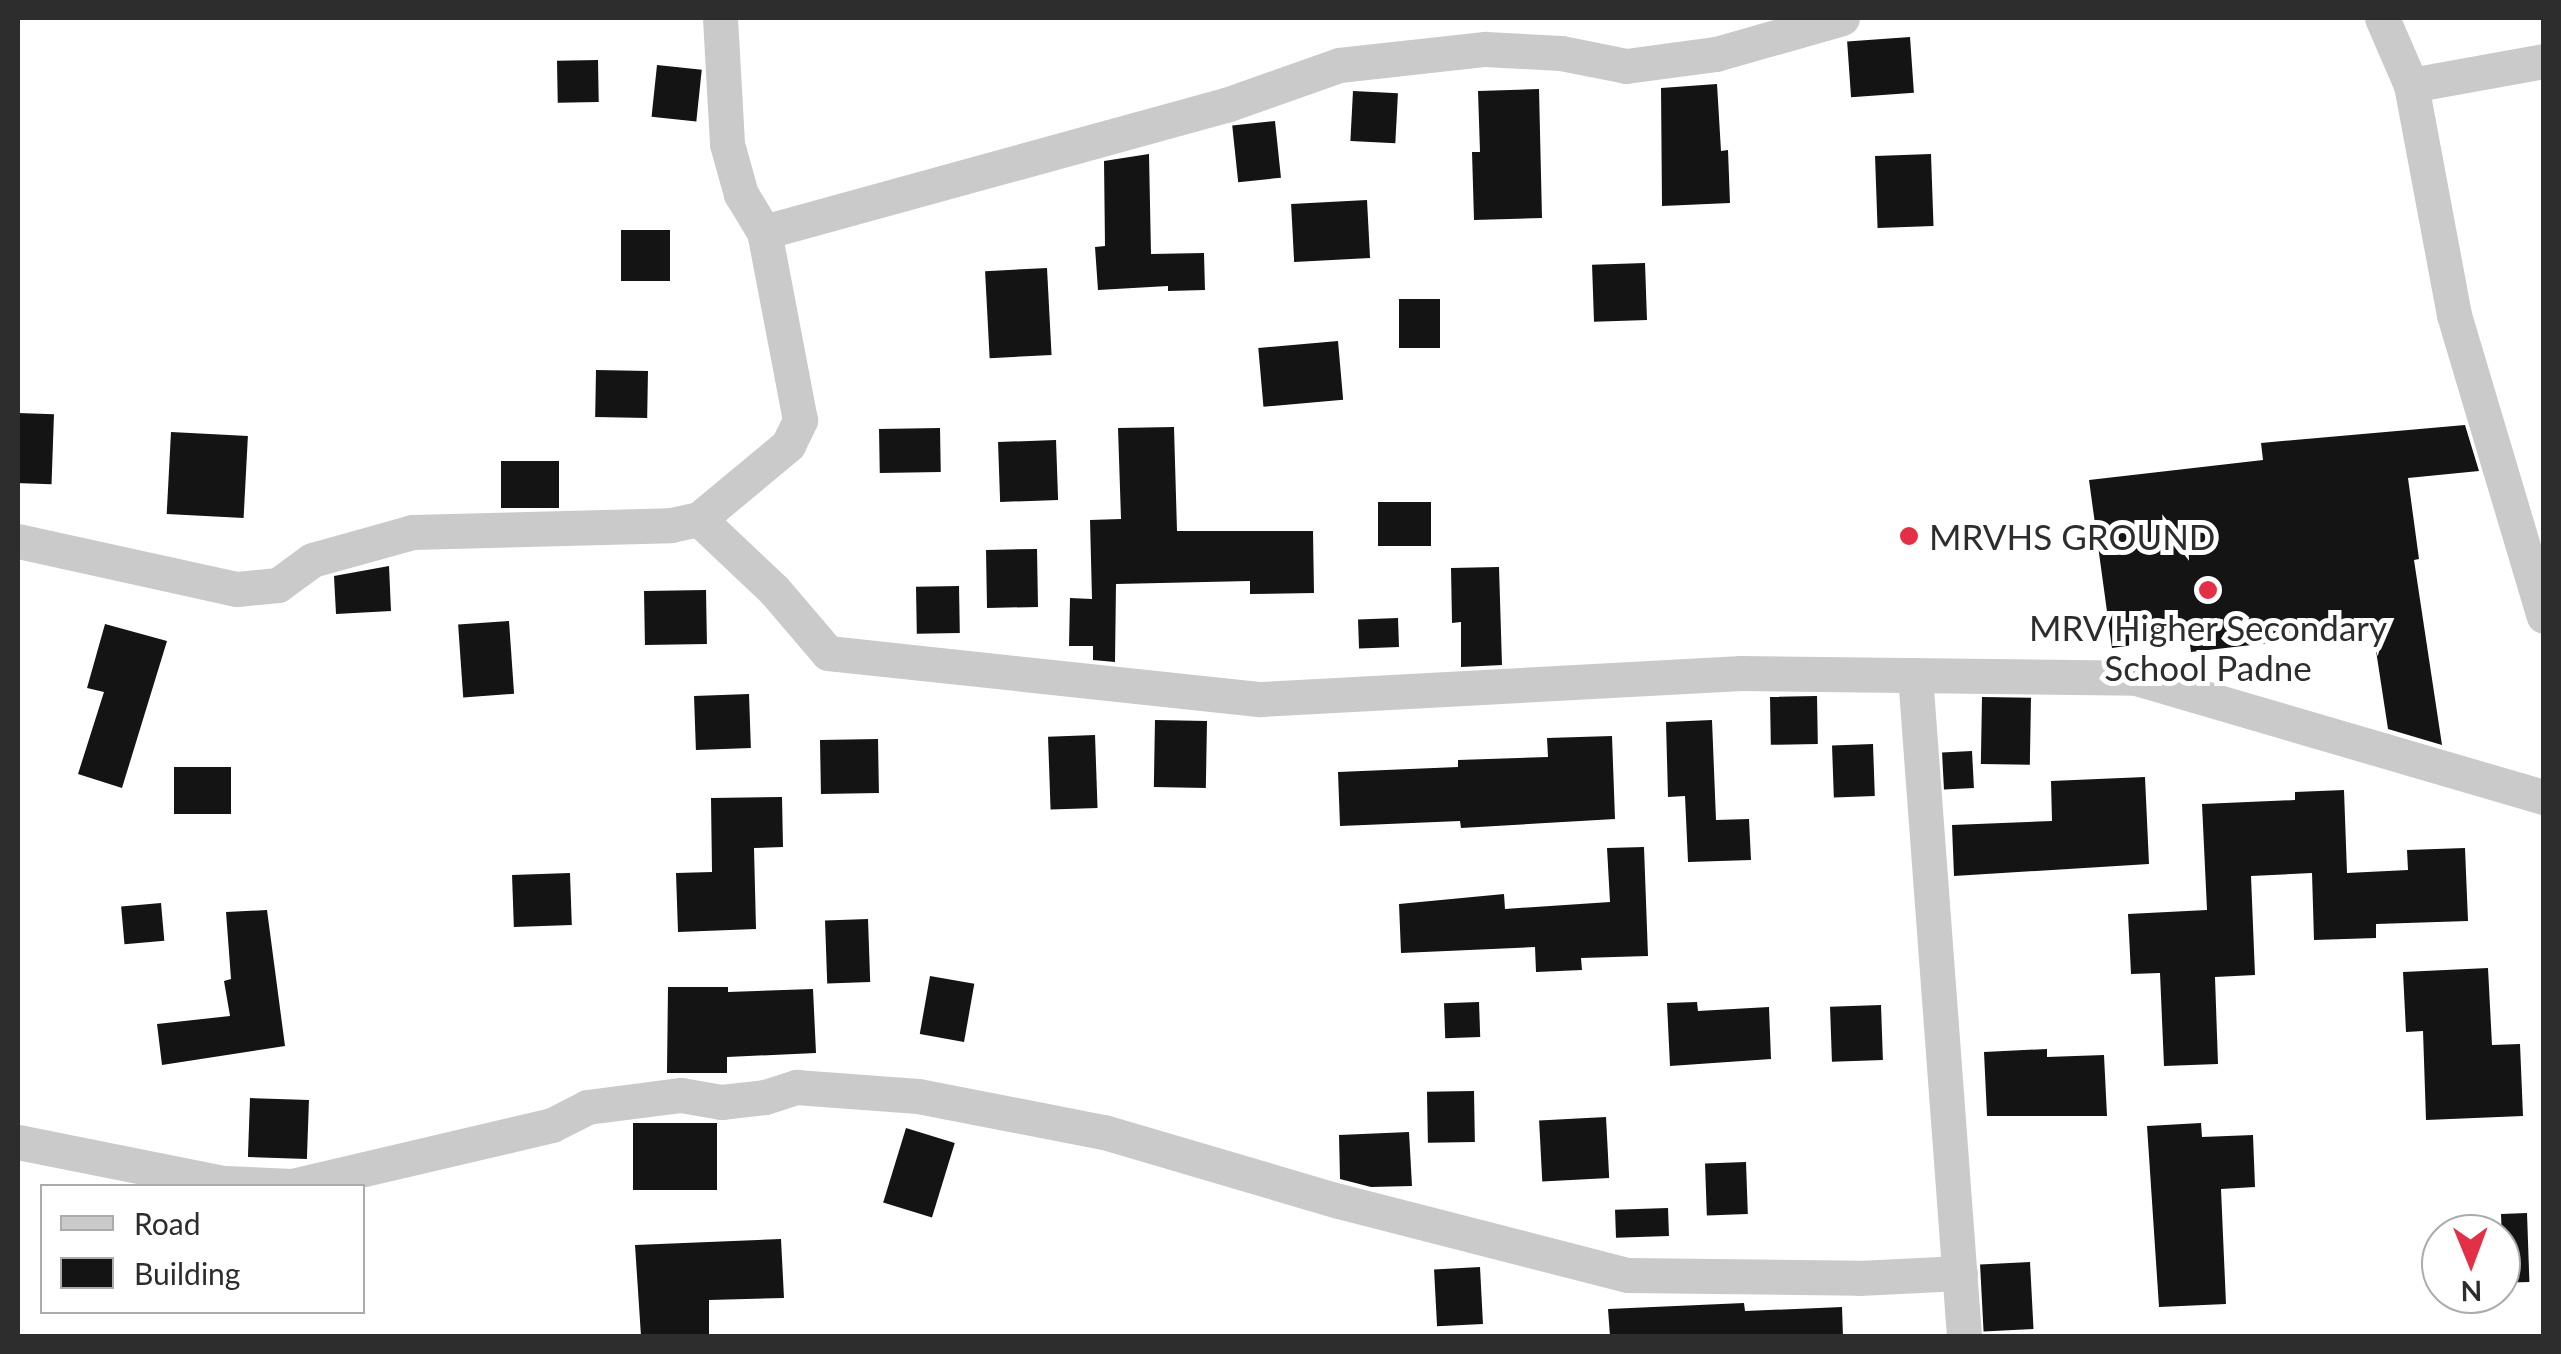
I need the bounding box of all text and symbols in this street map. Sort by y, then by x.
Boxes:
place label: MRVHS GROUND [1929,515,2215,557]
marker: MRVHS GROUND [1898,525,1920,547]
marker: MRV Higher Secondary School Padne [2197,579,2219,601]
place label: MRV Higher Secondary School Padne [2028,606,2388,688]
legend [40,1184,365,1314]
text: Road [134,1205,201,1241]
north arrow [2421,1214,2521,1314]
text: Building [134,1255,240,1291]
text: N [2460,1275,2483,1309]

